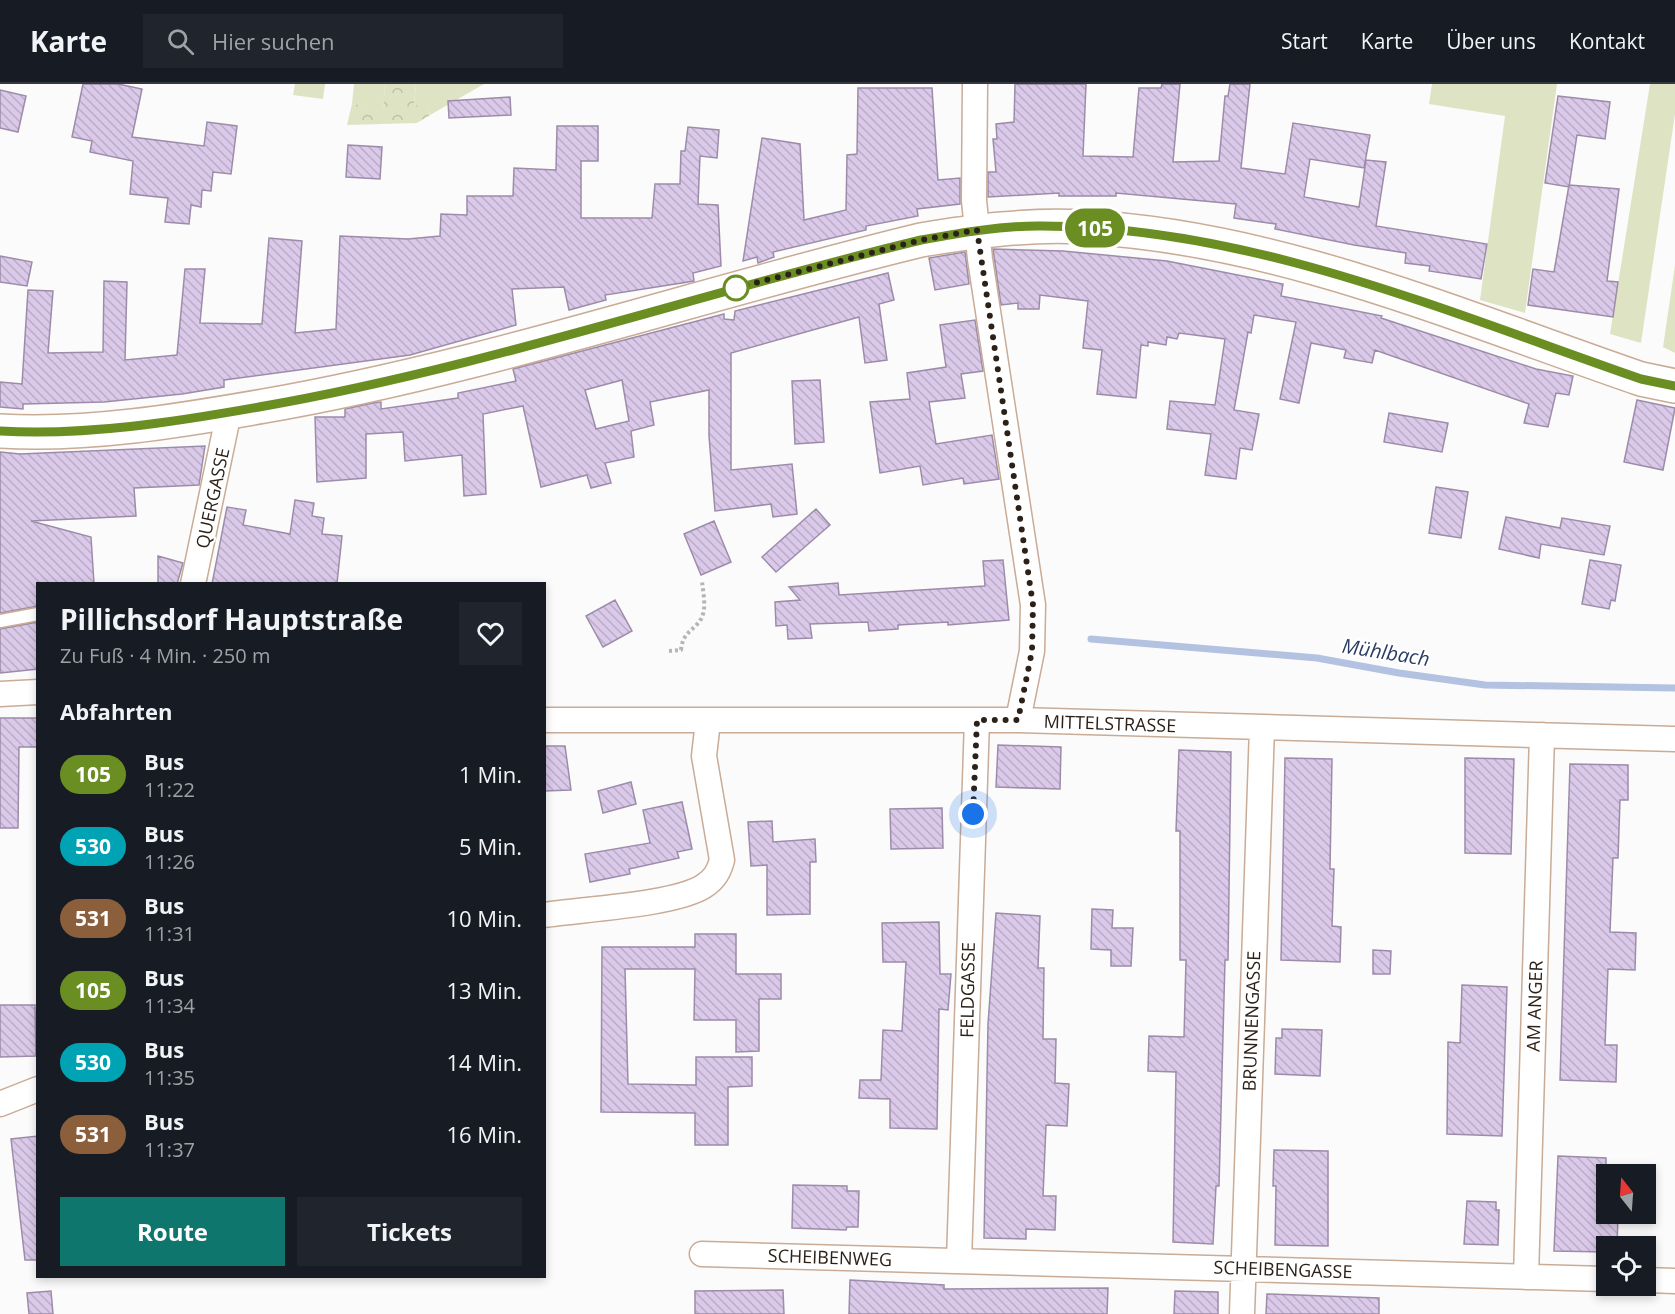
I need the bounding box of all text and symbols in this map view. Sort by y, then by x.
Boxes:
search box [143,14,563,68]
text: Karte [30,22,107,60]
icon: search [164,25,197,58]
text: Hier suchen [212,26,335,56]
text: Start [1281,27,1328,55]
text: Karte [1361,27,1413,55]
text: Über uns [1446,27,1536,55]
text: Kontakt [1569,27,1645,55]
line badge: 105 [1060,208,1130,248]
text: 105 [1077,214,1113,242]
unlabelled marker [723,275,749,301]
street label: QUERGASSE [190,445,234,551]
text: Pillichsdorf Hauptstraße [60,600,403,638]
button: heart [459,602,522,665]
water label: Mühlbach [1340,632,1432,672]
text: Zu Fuß · 4 Min. · 250 m [60,642,270,669]
text: Abfahrten [60,696,172,726]
street label: MITTELSTRASSE [1043,709,1177,737]
text: Bus [144,746,184,776]
text: 1 Min. [459,759,522,789]
text: 105 [75,760,111,788]
text: 11:22 [144,776,195,803]
your location [958,799,988,829]
text: Bus [144,818,184,848]
text: 5 Min. [459,831,522,861]
text: 530 [75,832,111,860]
text: 11:26 [144,848,195,875]
text: Bus [144,890,184,920]
text: 10 Min. [447,903,522,933]
text: 531 [75,904,111,932]
text: 11:31 [144,920,195,947]
street label: FELDGASSE [954,942,980,1038]
street label: BRUNNENGASSE [1237,950,1265,1092]
street label: AM ANGER [1520,960,1548,1052]
text: Bus [144,962,184,992]
text: 13 Min. [447,975,522,1005]
text: 105 [75,976,111,1004]
text: 11:34 [144,992,195,1019]
text: Bus [144,1034,184,1064]
text: 14 Min. [447,1047,522,1077]
text: 530 [75,1048,111,1076]
text: 11:35 [144,1064,195,1091]
text: Bus [144,1106,184,1136]
text: 16 Min. [447,1119,522,1149]
text: 531 [75,1120,111,1148]
text: 11:37 [144,1136,195,1163]
north arrow [1596,1164,1656,1224]
map controls [1596,1164,1656,1296]
button: Route [60,1197,285,1266]
button: Tickets [297,1197,522,1266]
button: locate [1596,1236,1656,1296]
street label: SCHEIBENWEG [767,1243,893,1271]
street label: SCHEIBENGASSE [1213,1255,1353,1283]

